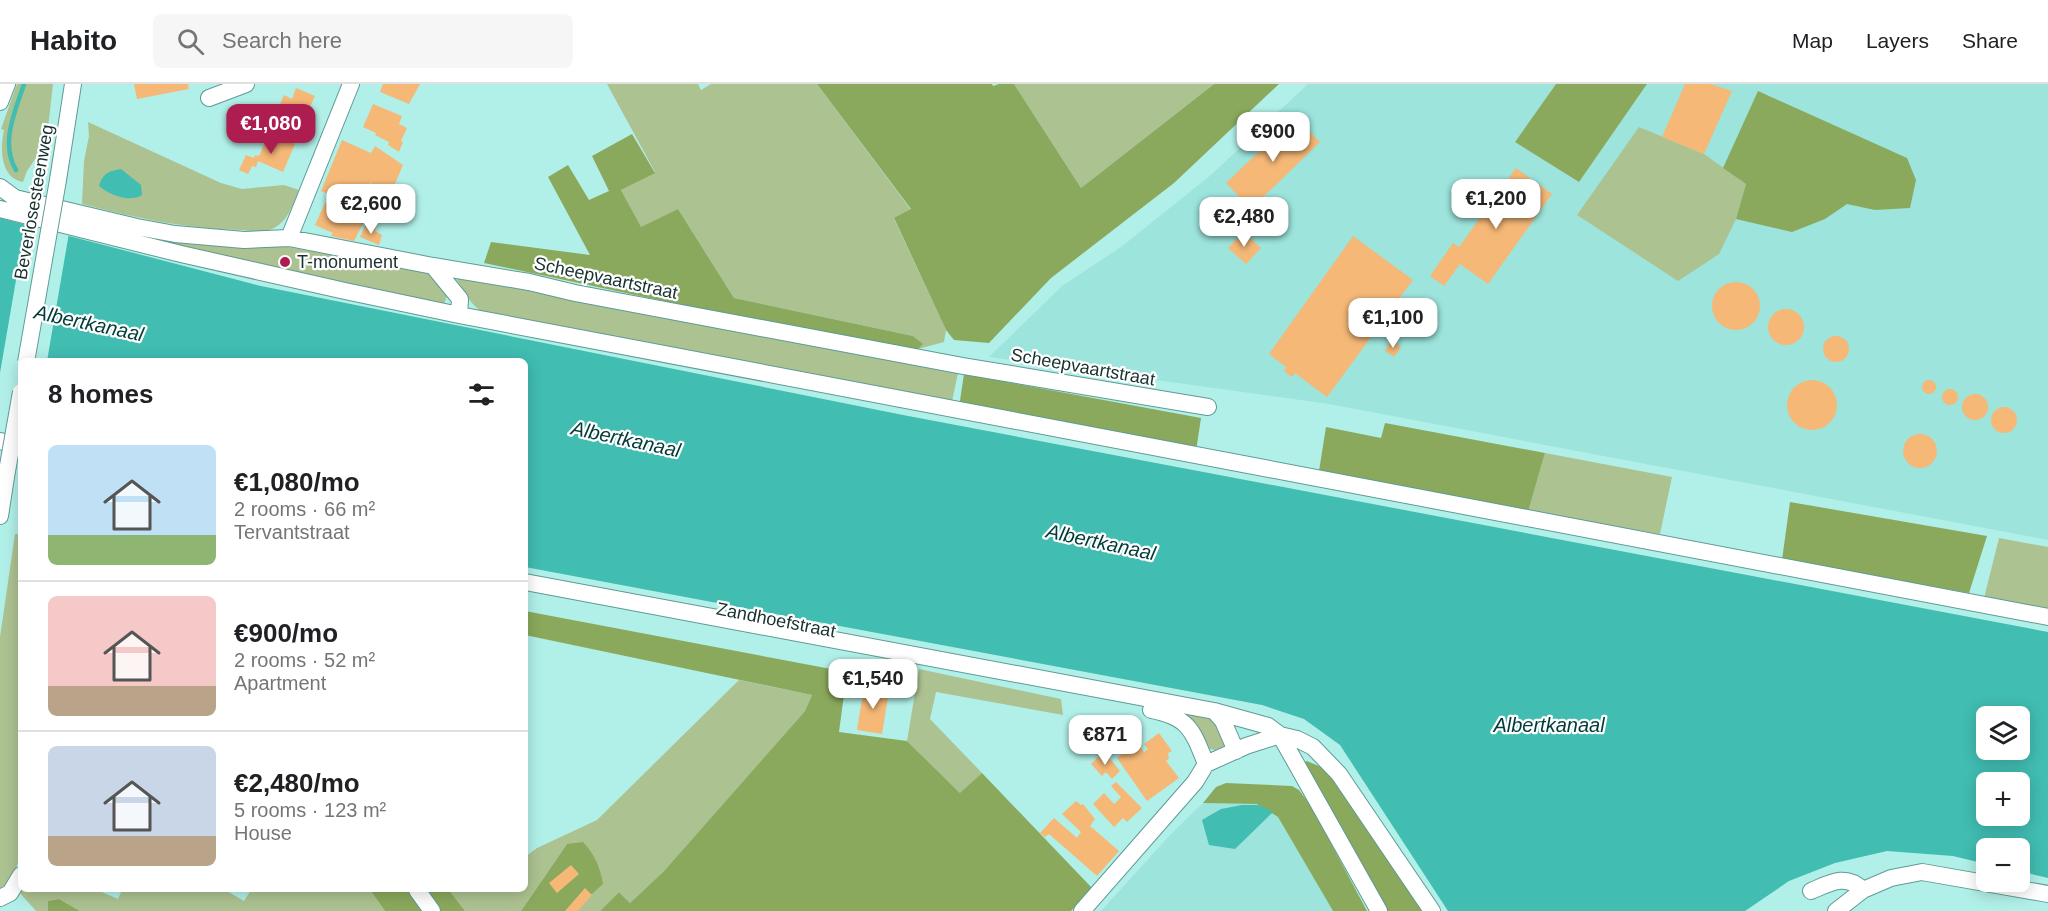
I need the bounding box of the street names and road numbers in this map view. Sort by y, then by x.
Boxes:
street label: Beverlosesteenweg [11,123,57,281]
street label: Scheepvaartstraat [532,253,680,303]
street label: Scheepvaartstraat [1009,344,1157,390]
street label: Zandhoefstraat [715,599,837,641]

